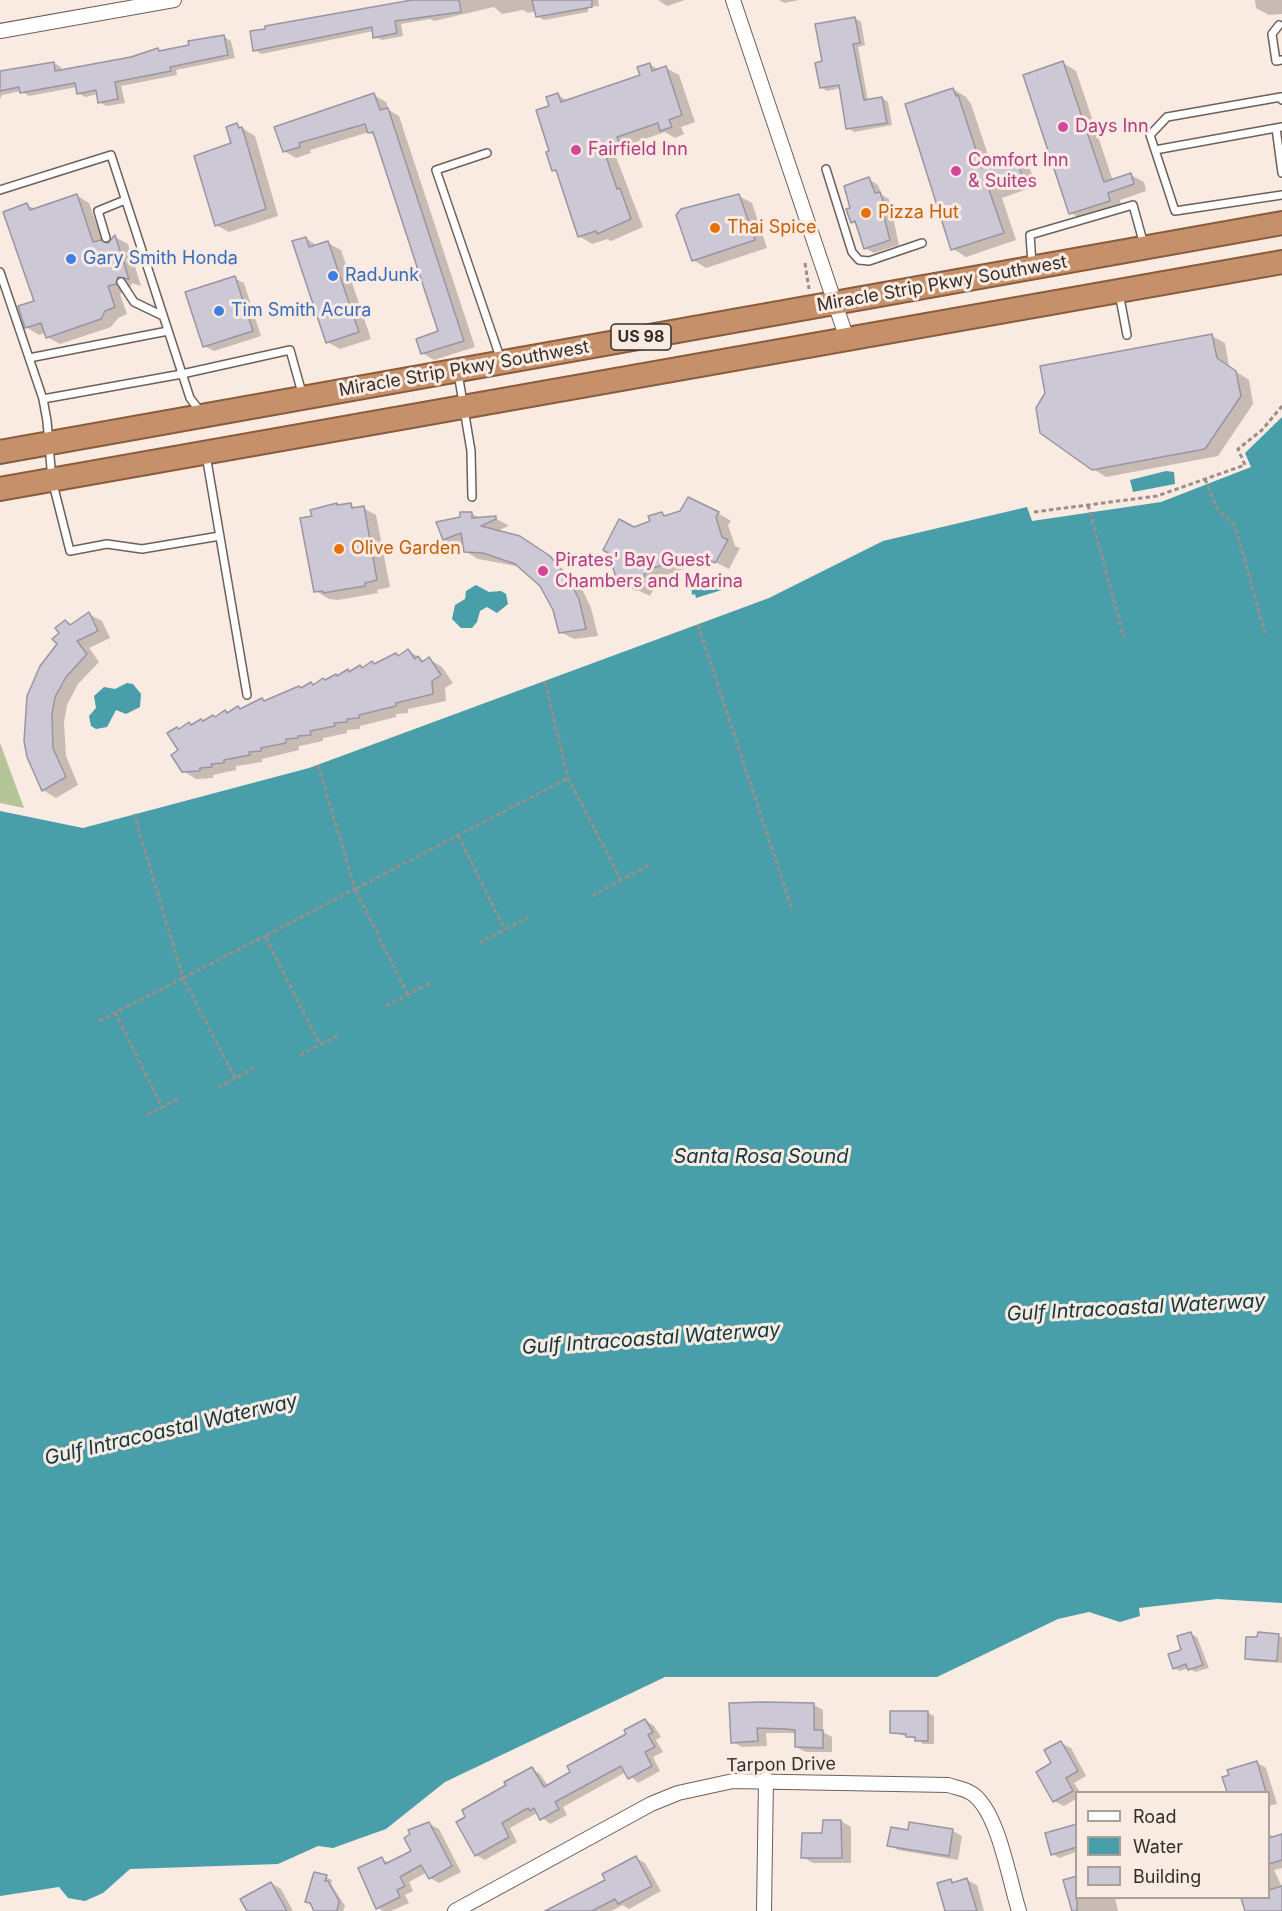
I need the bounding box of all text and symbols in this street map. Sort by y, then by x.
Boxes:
place label: Days Inn [1075,116,1149,138]
marker: Days Inn [1056,120,1070,134]
place label: Fairfield Inn [588,139,688,161]
marker: Fairfield Inn [569,143,583,157]
place label: Comfort Inn & Suites [968,150,1069,192]
marker: Comfort Inn & Suites [949,164,963,178]
place label: Pizza Hut [878,202,959,224]
marker: Pizza Hut [859,206,873,220]
place label: Thai Spice [727,217,816,239]
marker: Thai Spice [708,221,722,235]
place label: Gary Smith Honda [83,248,238,270]
street label: Miracle Strip Pkwy Southwest [815,251,1069,317]
marker: Gary Smith Honda [64,252,78,266]
place label: RadJunk [345,265,419,287]
marker: RadJunk [326,269,340,283]
place label: Tim Smith Acura [231,300,371,322]
marker: Tim Smith Acura [212,304,226,318]
road number: US 98 [611,324,671,350]
street label: Miracle Strip Pkwy Southwest [337,336,591,402]
place label: Olive Garden [351,538,461,560]
marker: Olive Garden [332,542,346,556]
place label: Pirates' Bay Guest Chambers and Marina [555,550,743,592]
marker: Pirates' Bay Guest Chambers and Marina [536,564,550,578]
water label: Santa Rosa Sound [674,1145,848,1169]
water label: Gulf Intracoastal Waterway [1006,1289,1266,1327]
water label: Gulf Intracoastal Waterway [521,1318,781,1360]
water label: Gulf Intracoastal Waterway [42,1389,300,1471]
street label: Tarpon Drive [726,1753,836,1777]
legend [1075,1791,1270,1899]
text: Road [1133,1806,1176,1827]
text: Water [1133,1836,1183,1857]
text: Building [1133,1866,1201,1887]

